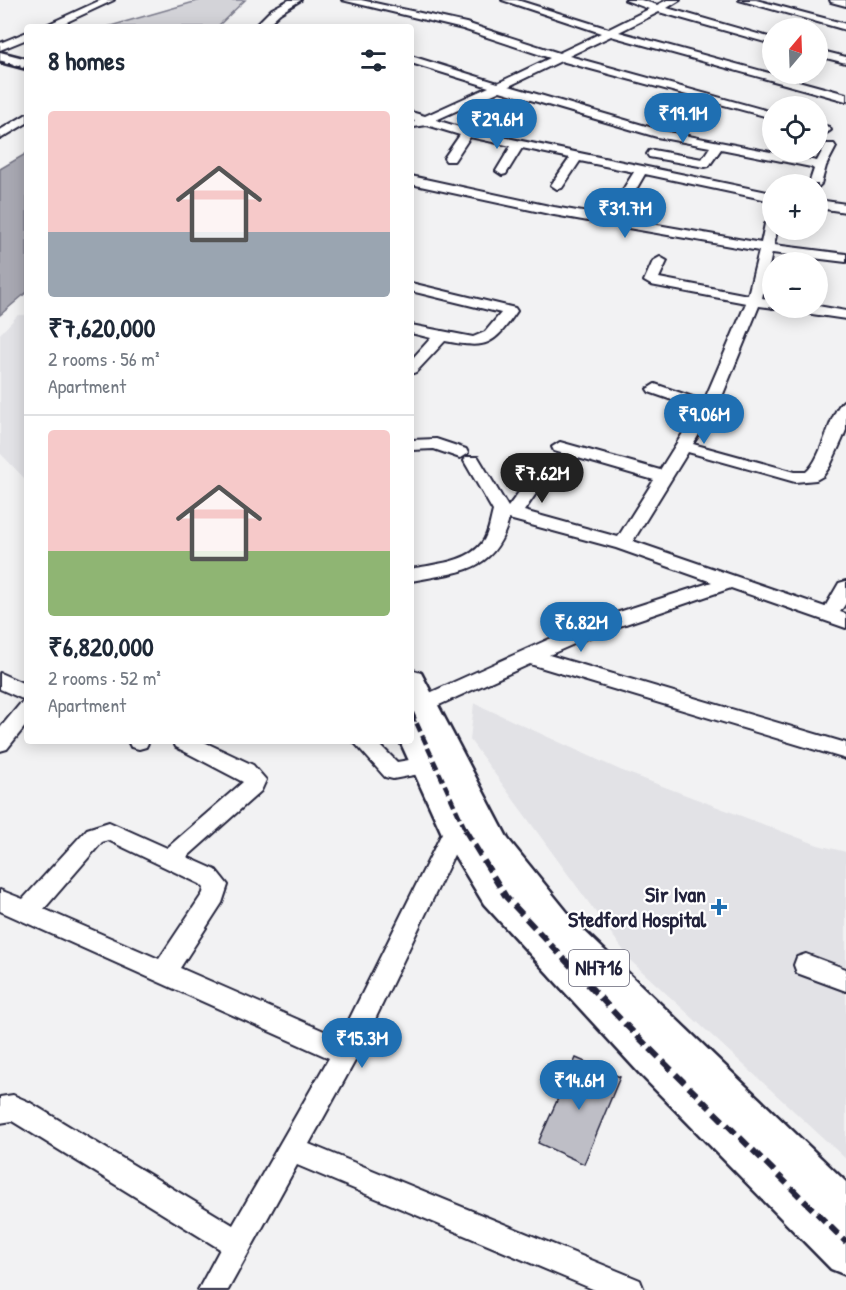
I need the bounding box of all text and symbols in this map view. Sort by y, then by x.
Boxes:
north arrow [762,18,828,84]
map controls [762,18,828,318]
text: 8 homes [48,43,125,78]
icon: filters [357,44,390,77]
pin: ₹19.1M [634,93,732,144]
button: locate [762,96,828,162]
pin: ₹29.6M [448,99,546,150]
text: ₹19.1M [658,99,708,126]
text: ₹29.6M [471,105,523,132]
icon: home [165,150,273,258]
button: + [762,174,828,240]
pin: ₹31.7M [576,188,674,239]
text: ₹31.7M [598,194,652,221]
button: − [762,252,828,318]
text: ₹7,620,000 [48,310,155,345]
text: 2 rooms · 56 m² [48,345,160,372]
text: Apartment [48,372,126,399]
pin: ₹9.06M [655,394,753,445]
text: ₹9.06M [678,400,730,427]
pin: ₹7.62M [493,453,591,504]
text: ₹7.62M [515,459,569,486]
icon: home [165,469,273,577]
pin: ₹6.82M [532,602,630,653]
text: ₹6.82M [554,608,608,635]
text: ₹6,820,000 [48,629,154,664]
text: 2 rooms · 52 m² [48,664,161,691]
text: Apartment [48,691,126,718]
place label: Sir Ivan Stedford Hospital [568,879,707,935]
marker: Sir Ivan Stedford Hospital [710,898,728,916]
road number: NH716 [569,950,629,986]
pin: ₹15.3M [313,1018,411,1069]
text: ₹15.3M [336,1024,388,1051]
pin: ₹14.6M [530,1060,628,1111]
text: ₹14.6M [554,1066,604,1093]

